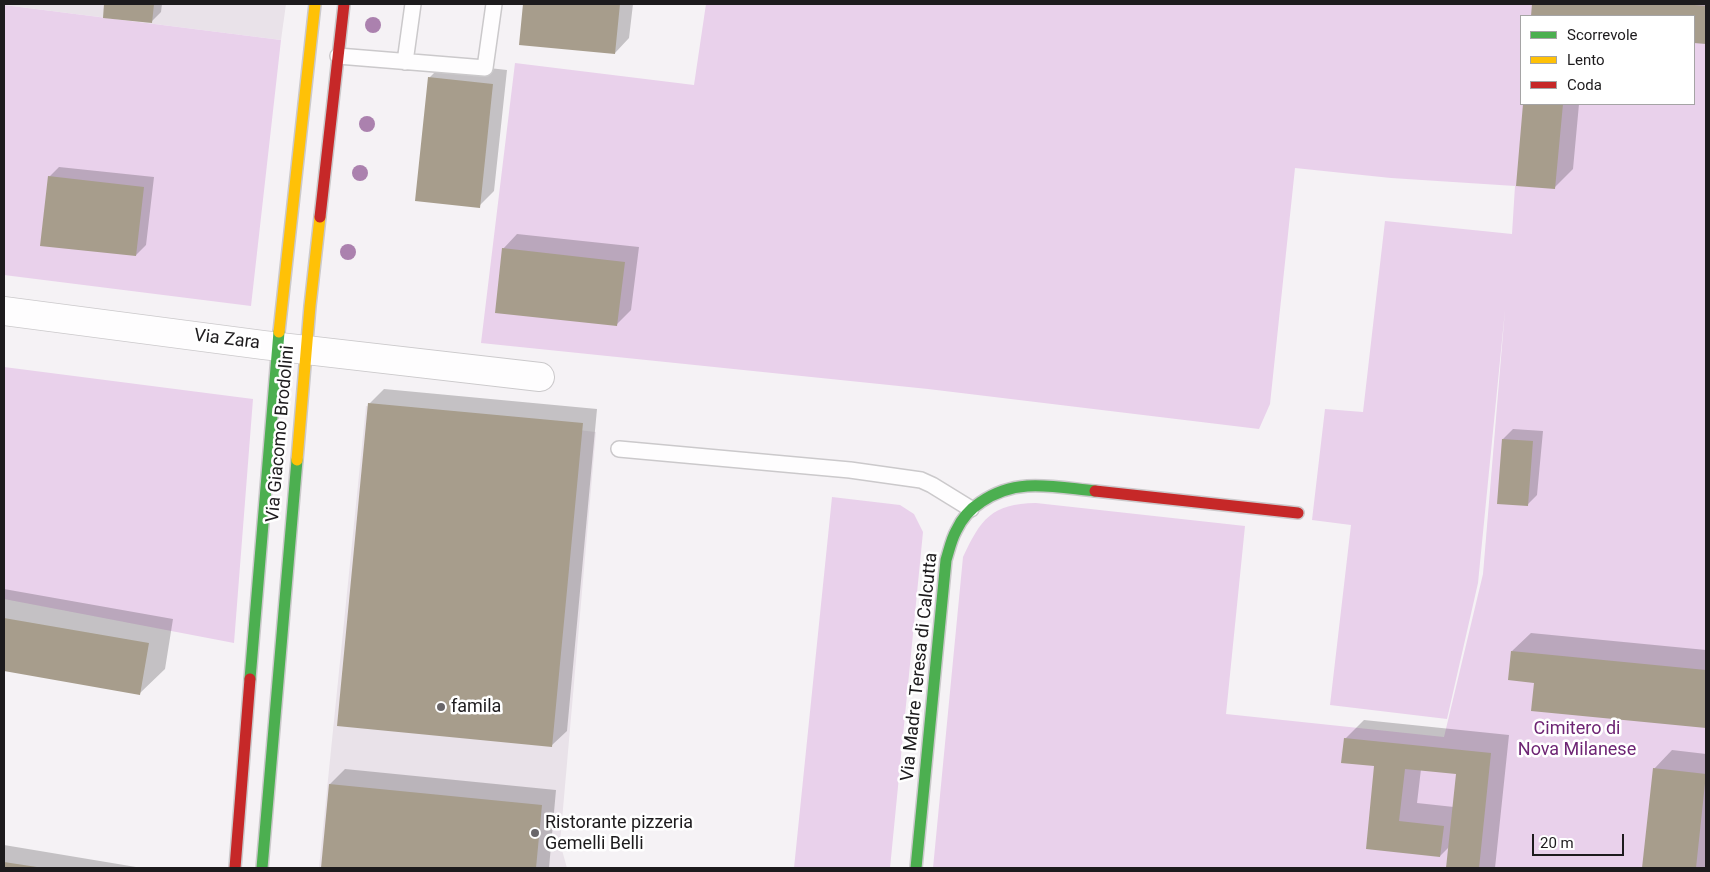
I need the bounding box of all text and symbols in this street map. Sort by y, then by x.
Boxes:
legend [1520,15,1695,105]
text: Scorrevole [1567,26,1638,44]
text: Lento [1567,51,1605,69]
text: Coda [1567,76,1602,94]
street label: Via Zara [193,325,261,355]
street label: Via Giacomo Brodolini [263,345,299,523]
street label: Via Madre Teresa di Calcutta [897,552,943,782]
place label: famila [451,696,501,718]
marker: famila [435,701,447,713]
park label: Cimitero di Nova Milanese [1518,718,1636,761]
place label: Ristorante pizzeria Gemelli Belli [545,812,693,854]
scale bar [1535,824,1628,856]
marker: Ristorante pizzeria Gemelli Belli [529,827,541,839]
text: 20 m [1540,834,1574,852]

